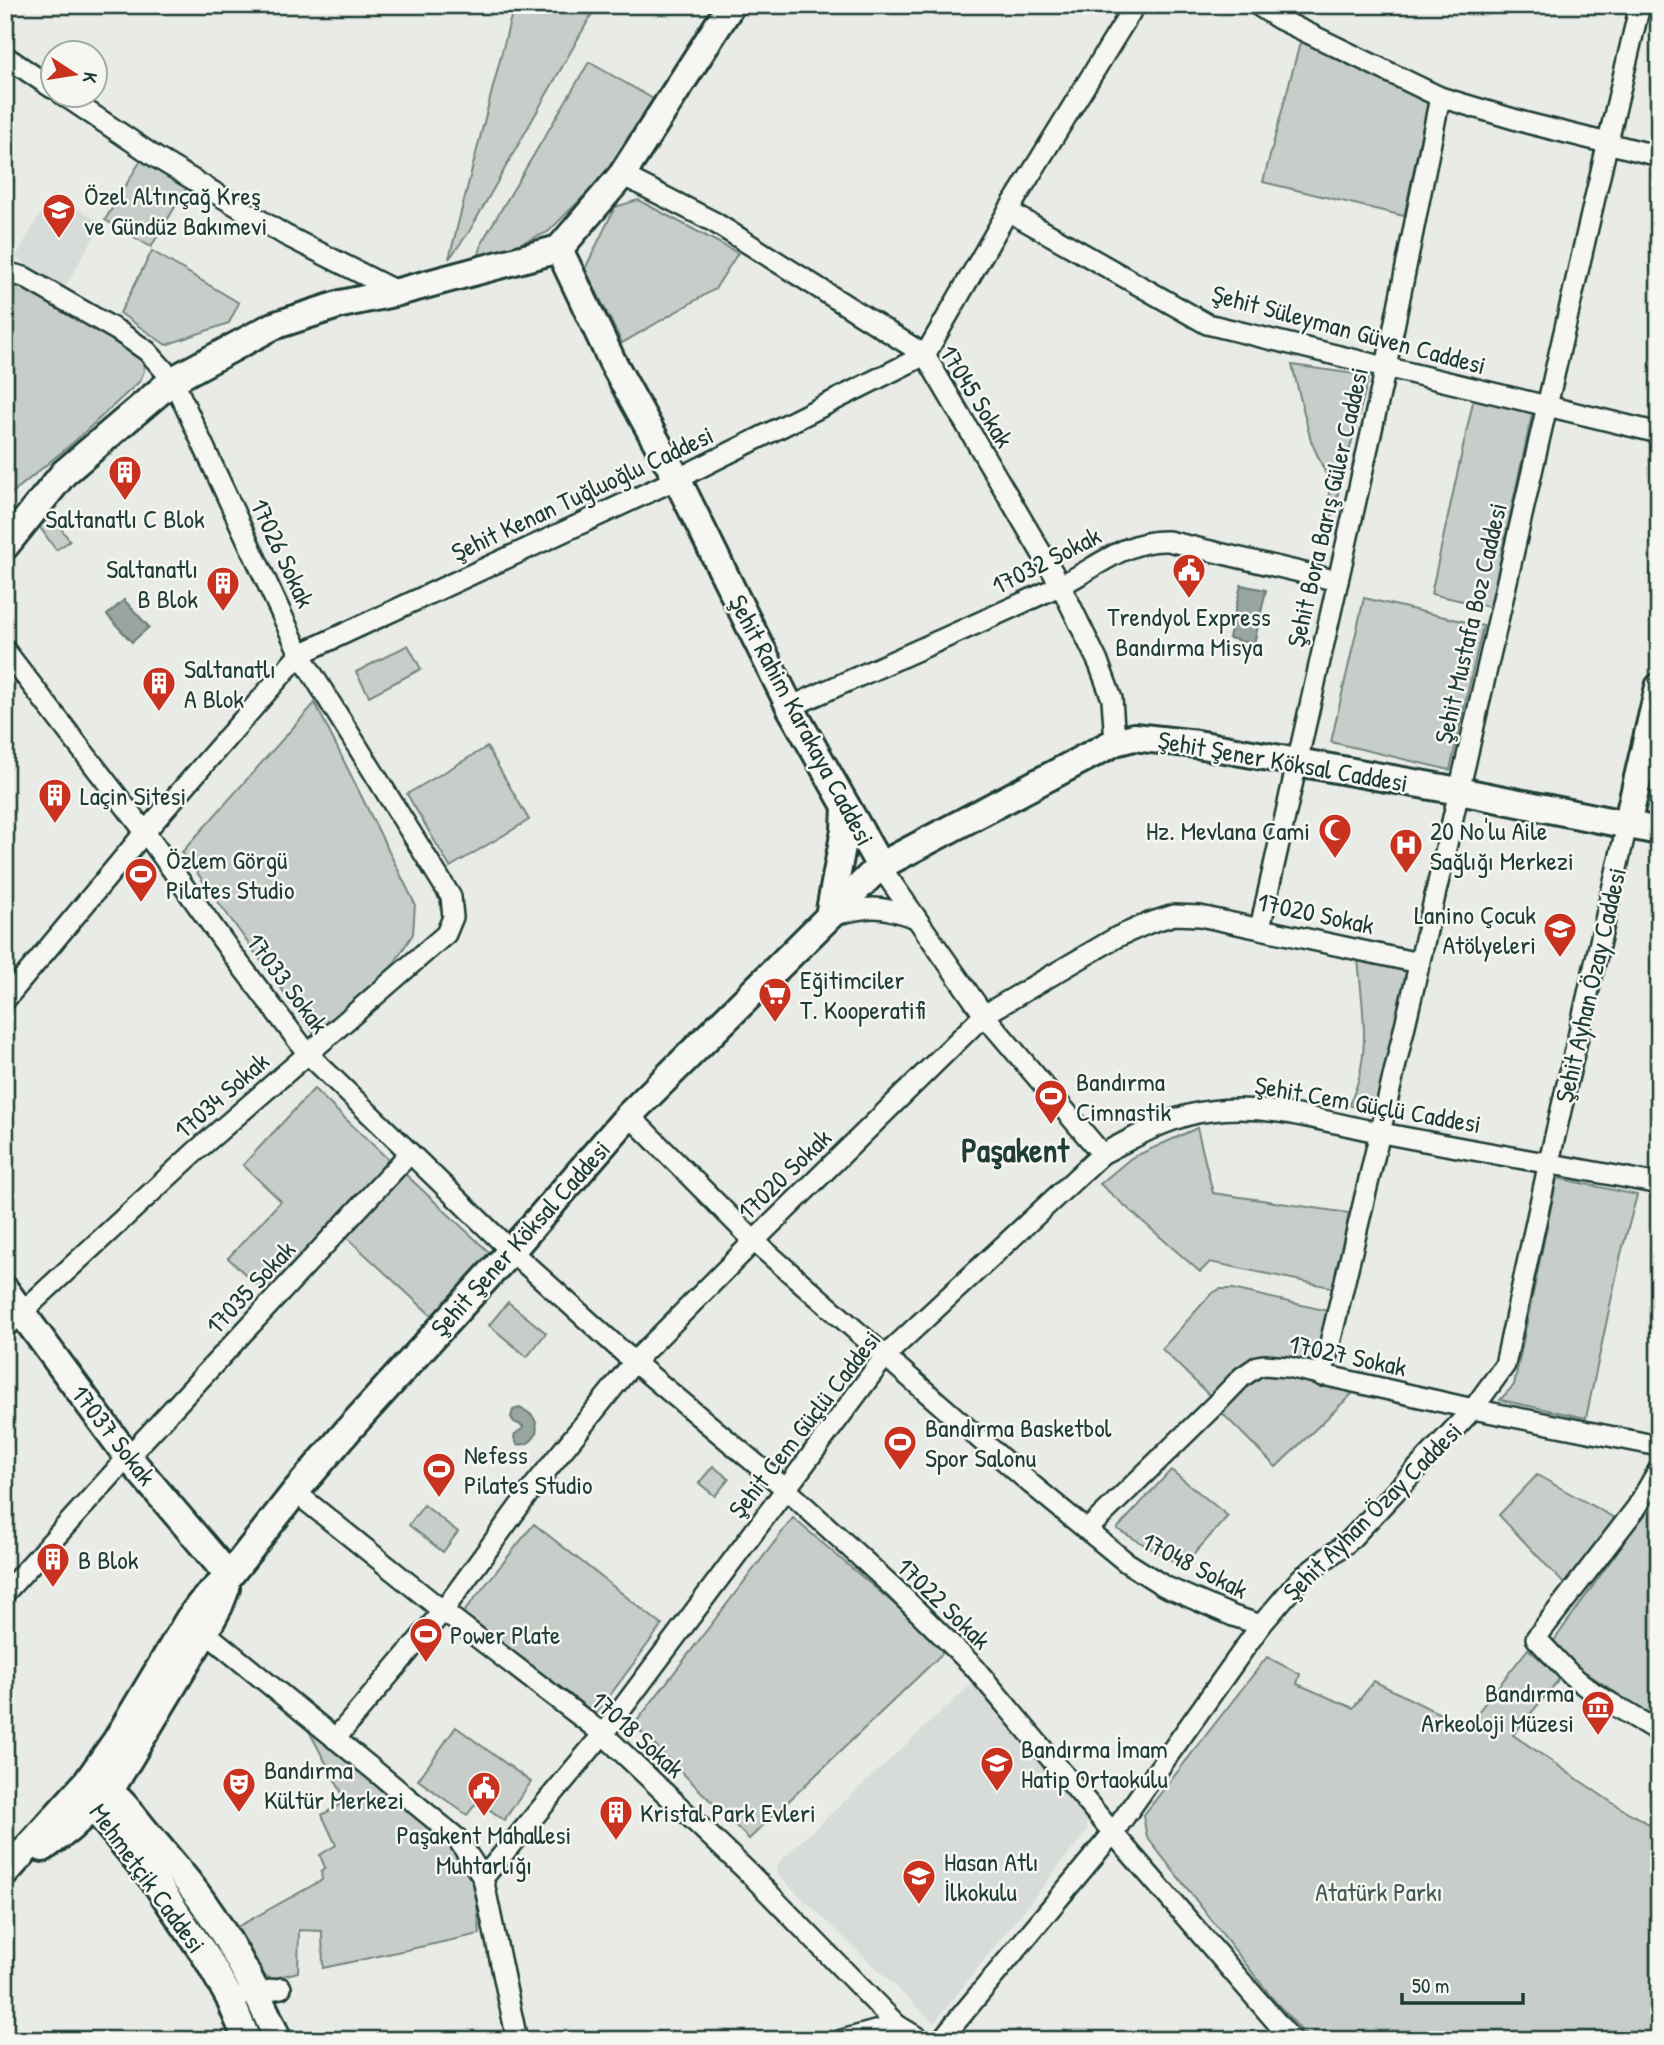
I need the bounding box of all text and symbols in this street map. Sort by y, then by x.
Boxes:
north arrow [38,38,108,108]
text: K [77,70,104,85]
place label: Özel Altınçağ Kreş ve Gündüz Bakımevi [84,178,267,243]
school or university icon: Özel Altınçağ Kreş ve Gündüz Bakımevi [40,191,78,240]
street label: Şehit Süleyman Güven Caddesi [1208,276,1490,382]
street label: 17045 Sokak [932,338,1022,454]
street label: Şehit Bora Barış Güler Caddesi [1278,364,1376,650]
street label: Şehit Kenan Tuğluoğlu Caddesi [445,417,719,569]
building icon: Saltanatlı C Blok [106,453,144,502]
street label: 17026 Sokak [242,493,324,613]
street label: Şehit Mustafa Boz Caddesi [1425,499,1515,747]
place label: Saltanatlı C Blok [45,501,205,536]
street label: 17032 Sokak [986,518,1107,602]
place label: Saltanatlı B Blok [106,551,198,616]
public building icon: Trendyol Express Bandırma Misya [1170,551,1208,600]
building icon: Saltanatlı B Blok [204,564,242,613]
street label: Şehit Rahim Karakaya Caddesi [721,588,883,852]
place label: Trendyol Express Bandırma Misya [1107,599,1271,664]
place label: Saltanatlı A Blok [184,651,276,716]
building icon: Saltanatlı A Blok [140,664,178,713]
street label: Şehit Şener Köksal Caddesi [1155,722,1411,800]
building icon: Laçin Sitesi [36,776,74,825]
place label: Laçin Sitesi [80,778,186,813]
mosque icon: Hz. Mevlana Cami [1316,811,1354,860]
place label: Hz. Mevlana Cami [1146,813,1310,848]
place label: 20 No'lu Aile Sağlığı Merkezi [1430,813,1574,878]
hospital icon: 20 No'lu Aile Sağlığı Merkezi [1387,826,1425,875]
place label: Özlem Görgü Pilates Studio [166,842,294,907]
sports icon: Özlem Görgü Pilates Studio [122,855,160,904]
street label: Şehit Ayhan Özay Caddesi [1546,864,1634,1106]
street label: 17020 Sokak [1255,884,1378,942]
place label: Lanino Çocuk Atölyeleri [1414,897,1536,962]
school or university icon: Lanino Çocuk Atölyeleri [1541,910,1579,959]
street label: 17033 Sokak [239,926,337,1041]
place label: Eğitimciler T. Kooperatifi [800,962,926,1027]
supermarket icon: Eğitimciler T. Kooperatifi [756,975,794,1024]
street label: 17034 Sokak [166,1044,276,1146]
place label: Bandırma Cimnastik [1076,1064,1171,1129]
street label: Şehit Cem Güçlü Caddesi [1252,1067,1484,1141]
sports icon: Bandırma Cimnastik [1032,1077,1070,1126]
street label: 17020 Sokak [729,1120,839,1228]
district label: Paşakent [961,1128,1070,1172]
street label: Şehit Şener Köksal Caddesi [422,1132,618,1344]
street label: 17035 Sokak [197,1232,303,1342]
street label: Şehit Cem Güçlü Caddesi [720,1323,888,1525]
street label: 17027 Sokak [1286,1325,1410,1385]
street label: 17037 Sokak [64,1377,164,1493]
place label: Bandırma Basketbol Spor Salonu [925,1410,1112,1475]
street label: Şehit Ayhan Özay Caddesi [1275,1414,1469,1608]
sports icon: Bandırma Basketbol Spor Salonu [881,1423,919,1472]
place label: Nefess Pilates Studio [464,1437,592,1502]
sports icon: Nefess Pilates Studio [420,1450,458,1499]
street label: 17048 Sokak [1136,1523,1254,1607]
building icon: B Blok [34,1540,72,1589]
place label: B Blok [78,1542,139,1577]
street label: 17022 Sokak [889,1549,999,1657]
sports icon: Power Plate [407,1615,445,1664]
place label: Power Plate [450,1617,560,1652]
place label: Bandırma Arkeoloji Müzesi [1421,1675,1574,1740]
street label: 17018 Sokak [584,1683,693,1786]
museum icon: Bandırma Arkeoloji Müzesi [1579,1688,1617,1737]
place label: Bandırma İmam Hatip Ortaokulu [1021,1731,1168,1796]
school or university icon: Bandırma İmam Hatip Ortaokulu [978,1744,1016,1793]
place label: Bandırma Kültür Merkezi [264,1752,404,1817]
theatre icon: Bandırma Kültür Merkezi [220,1765,258,1814]
public building icon: Paşakent Mahallesi Muhtarlığı [465,1769,503,1818]
building icon: Kristal Park Evleri [597,1793,635,1842]
place label: Kristal Park Evleri [640,1795,816,1830]
street label: Mehmetçik Caddesi [82,1796,214,1960]
place label: Paşakent Mahallesi Muhtarlığı [397,1817,571,1882]
place label: Hasan Atlı İlkokulu [944,1844,1039,1909]
school or university icon: Hasan Atlı İlkokulu [900,1857,938,1906]
park label: Atatürk Parkı [1315,1874,1443,1909]
scale bar [1402,1961,1522,2005]
text: 50 m [1412,1971,1449,2000]

